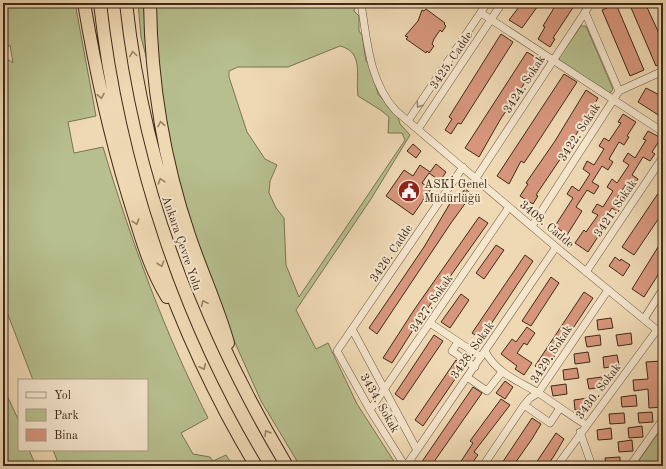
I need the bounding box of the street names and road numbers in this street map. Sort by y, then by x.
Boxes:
street label: 3425. Cadde [427,29,476,92]
street label: 3424. Sokak [502,53,548,116]
street label: 3422. Sokak [557,101,603,164]
street label: 3421. Sokak [592,178,639,239]
street label: Ankara Çevre Yolu [159,194,203,293]
street label: 3408. Cadde [517,199,576,251]
street label: 3426. Cadde [368,222,416,285]
street label: 3427. Sokak [408,273,455,334]
street label: 3428. Sokak [449,320,497,381]
street label: 3429. Sokak [529,323,575,386]
street label: 3430. Sokak [574,361,624,422]
street label: 3434. Sokak [357,372,401,435]

